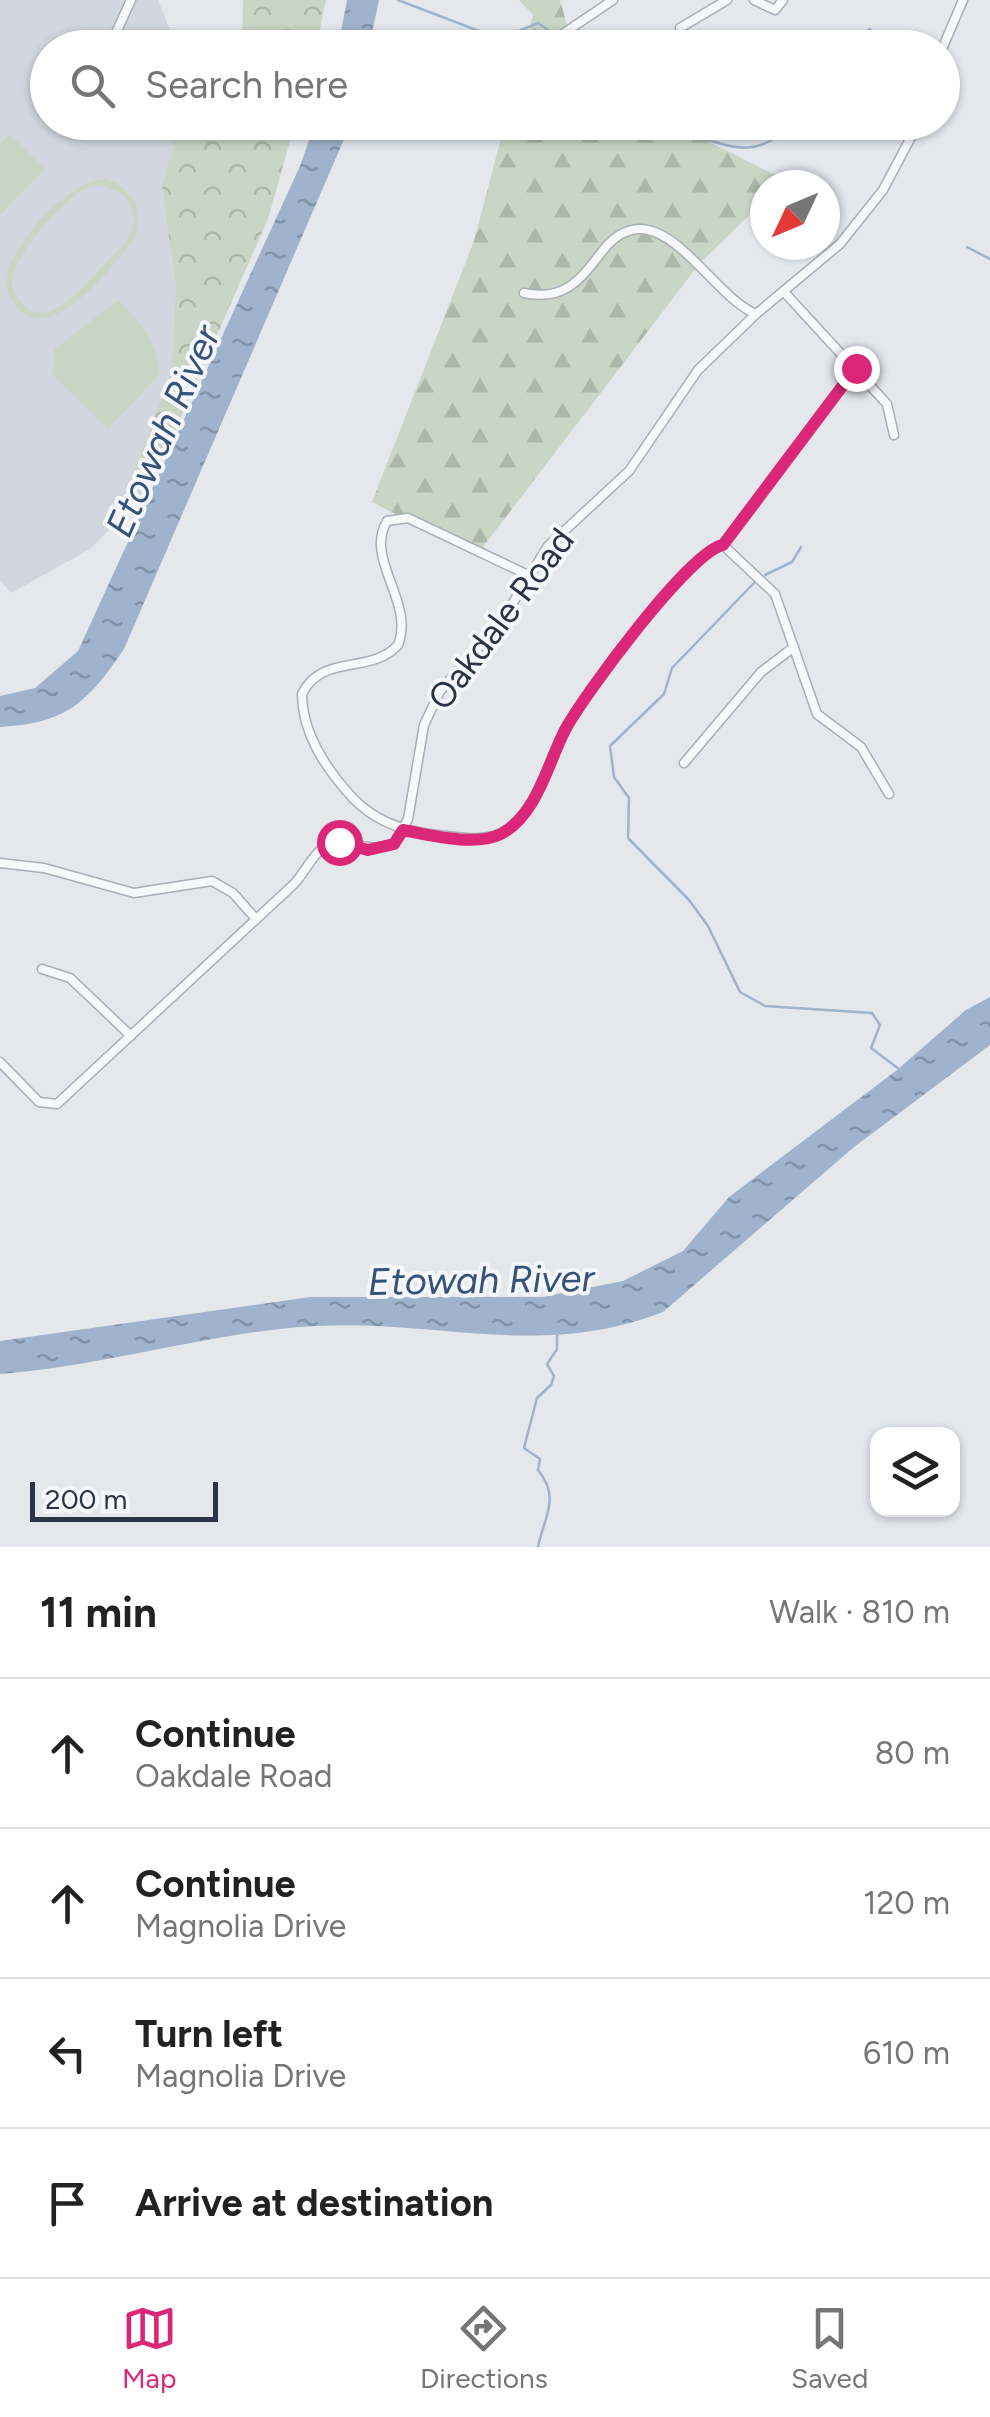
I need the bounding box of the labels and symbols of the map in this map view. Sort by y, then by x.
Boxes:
north arrow [750,170,840,260]
water label: Etowah River [96,317,231,544]
route end [834,346,880,392]
street label: Oakdale Road [419,520,583,718]
route start [317,820,363,866]
water label: Etowah River [367,1255,596,1305]
scale bar [30,1477,218,1522]

